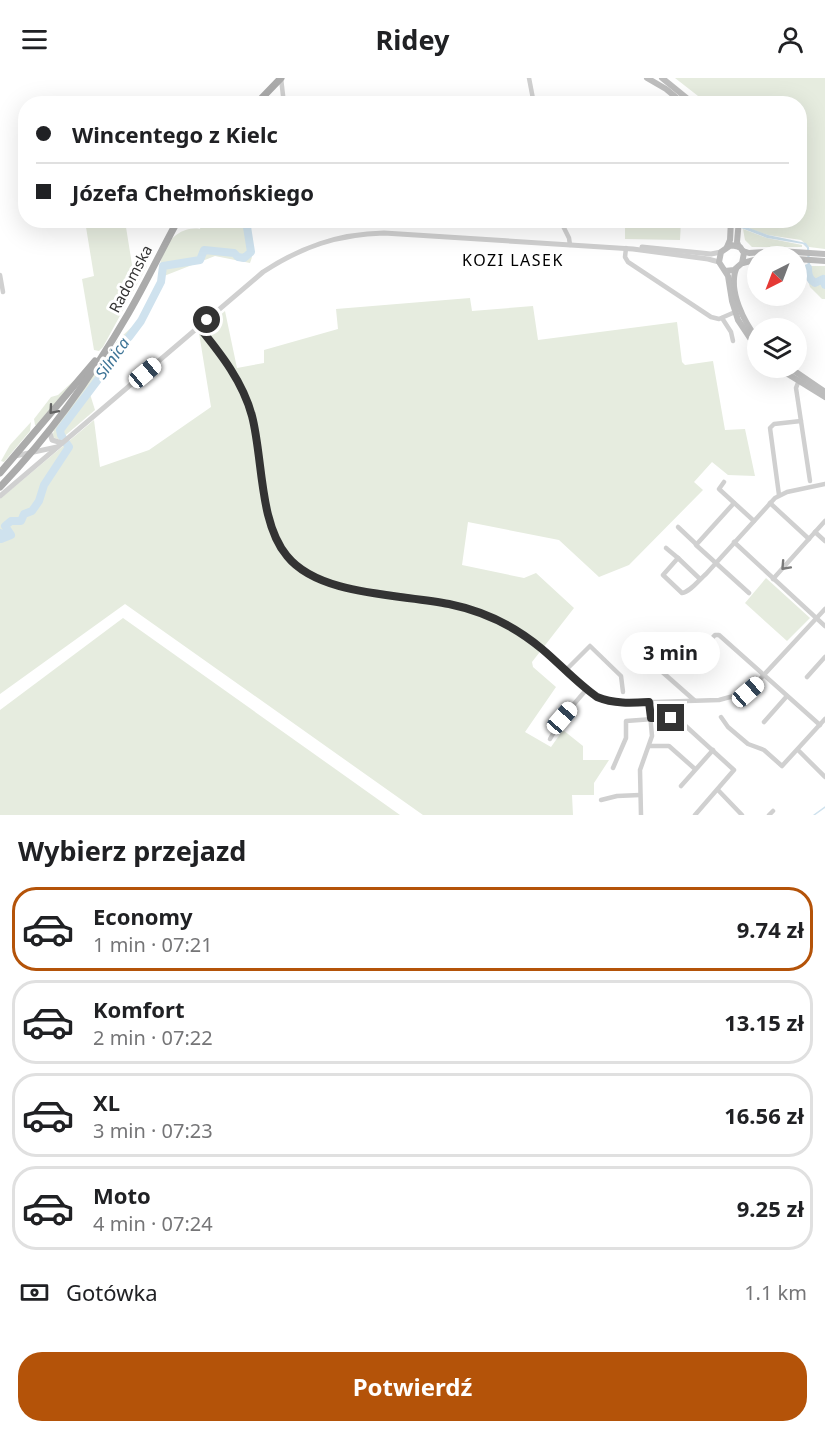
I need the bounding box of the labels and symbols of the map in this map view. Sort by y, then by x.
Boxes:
street label: Radomska [104,241,156,316]
north arrow [747,246,807,306]
district label: KOZI LASEK [462,249,564,271]
route start [193,306,220,333]
water label: Silnica [90,333,134,383]
car [125,355,165,391]
one-way arrow [49,403,60,414]
one-way arrow [781,559,792,569]
callout: 3 min [622,631,720,673]
car [729,673,767,711]
car [543,699,581,737]
route end [657,704,684,731]

